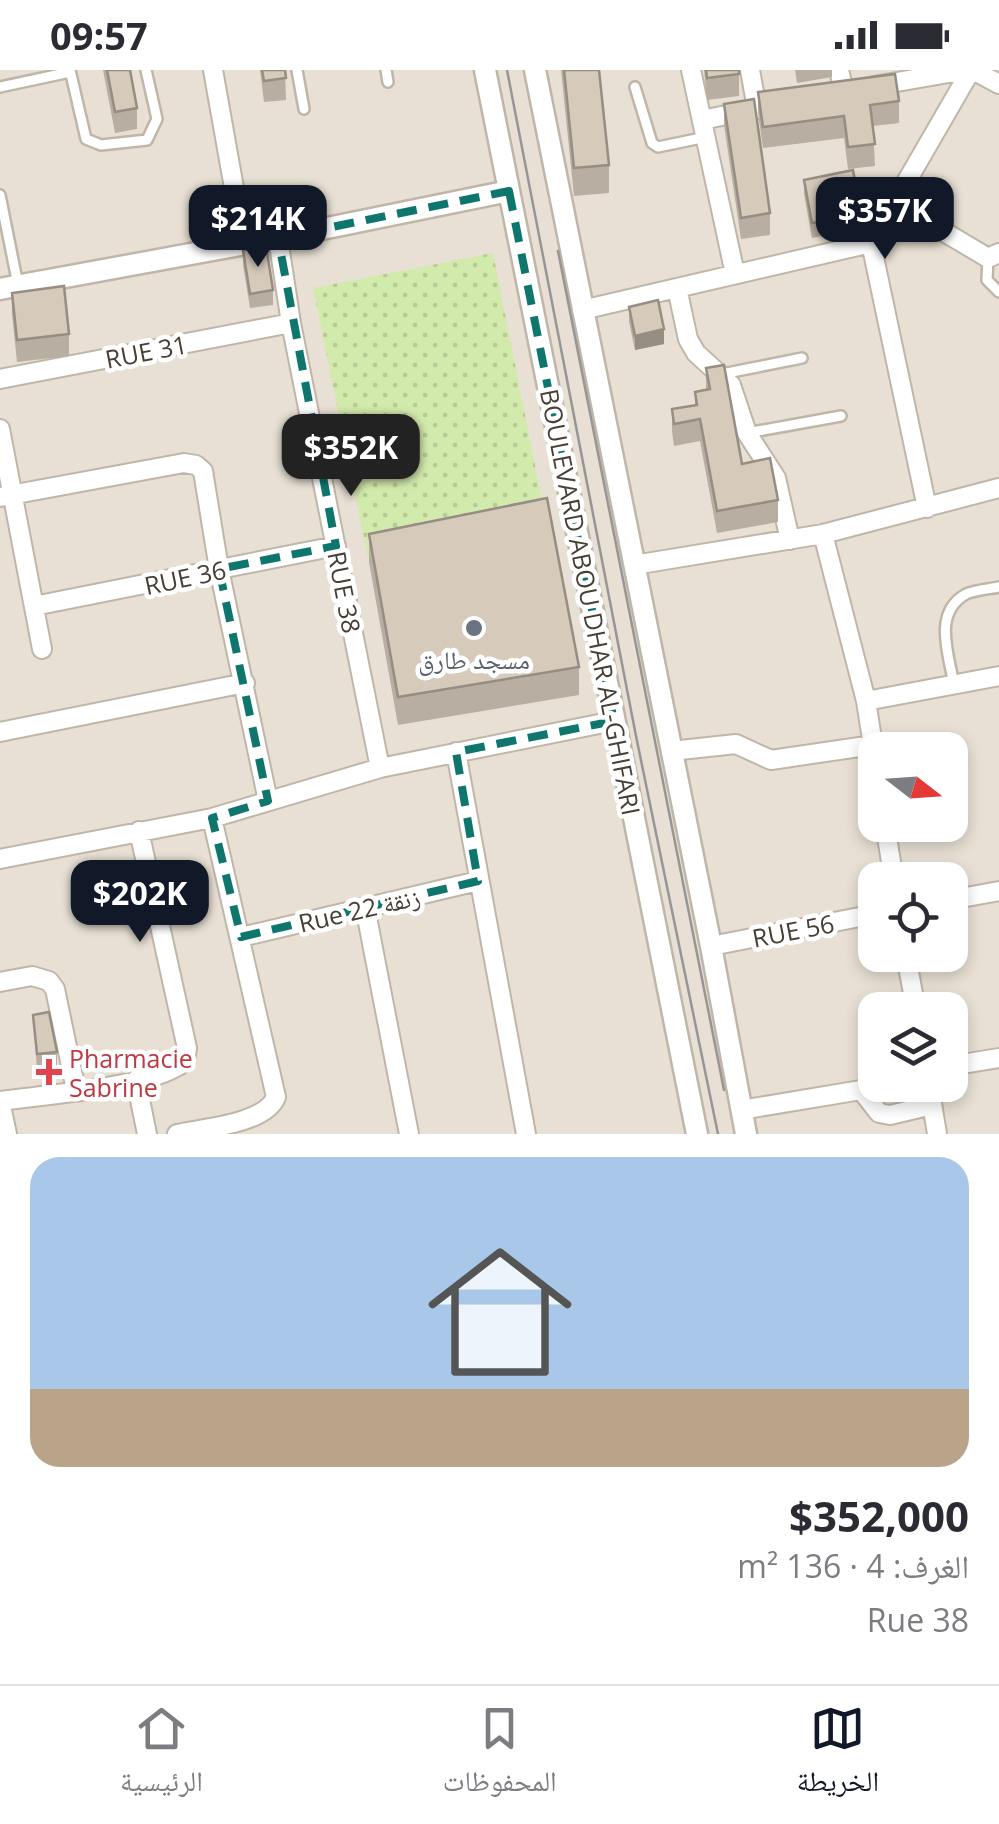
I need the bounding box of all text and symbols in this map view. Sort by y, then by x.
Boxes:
text: 09:57 [50,9,148,61]
pin: $357K [815,177,955,262]
pin: $214K [188,185,328,270]
text: $357K [838,188,932,231]
text: $214K [211,196,305,239]
street label: RUE 31 [102,326,190,376]
street label: BOULEVARD ABOU DHAR AL-GHIFARI [533,386,649,818]
pin: $352K [281,414,421,499]
text: $352K [304,425,398,468]
street label: RUE 38 [320,548,370,636]
street label: RUE 36 [141,552,229,602]
marker: مسجد طارق [463,617,485,639]
place label: مسجد طارق [418,642,530,676]
north arrow [858,732,968,842]
map controls [858,732,968,1102]
pin: $202K [70,860,210,945]
button: locate [858,862,968,972]
text: $202K [93,871,187,914]
street label: Rue 22 زنقة [295,878,423,940]
street label: RUE 56 [749,905,837,955]
button: layers [858,992,968,1102]
place label: Pharmacie Sabrine [69,1041,193,1104]
marker: Pharmacie Sabrine [38,1061,60,1083]
icon: home [410,1222,590,1402]
text: $352,000 [789,1487,969,1544]
text: الغرف: 4 · 136 m² [737,1544,969,1587]
text: Rue 38 [867,1598,969,1641]
tab: الرئيسية [120,1701,203,1809]
tab: المحفوظات [443,1701,557,1809]
tab: الخريطة [797,1701,879,1809]

